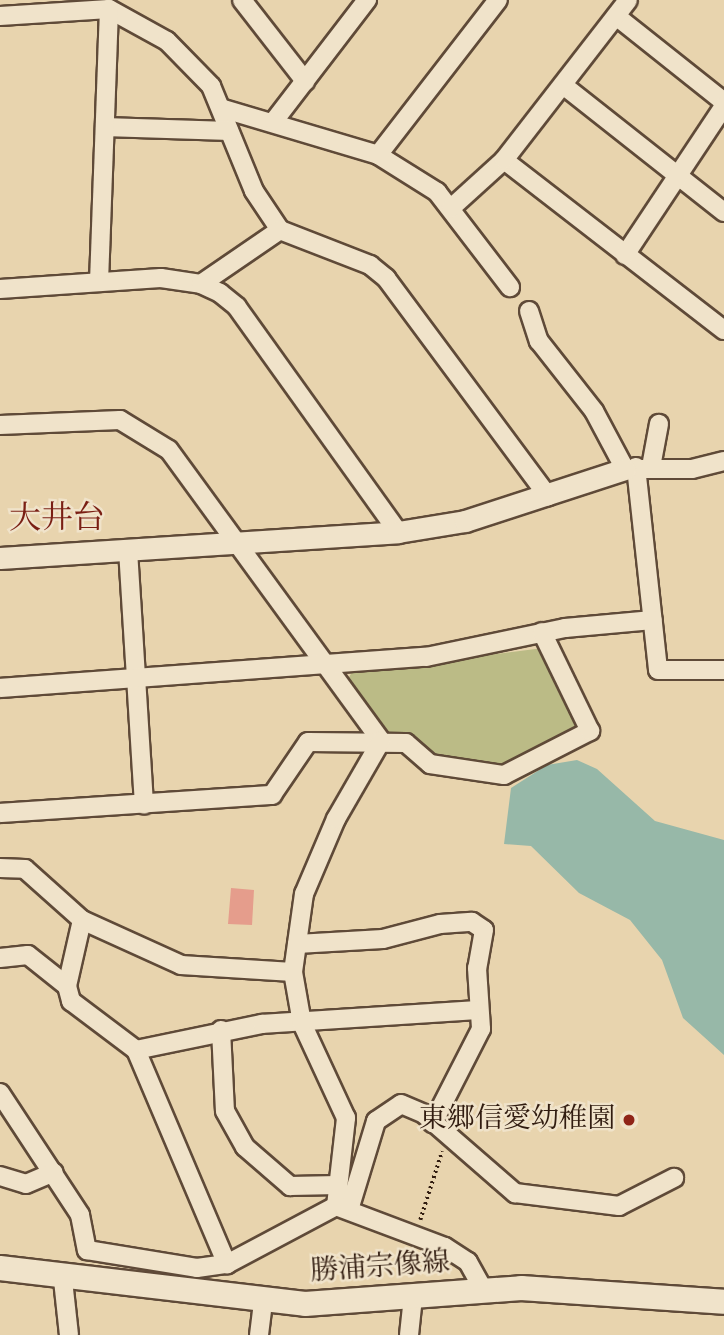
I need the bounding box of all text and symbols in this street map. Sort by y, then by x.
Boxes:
district label: 大井台 [9,501,105,539]
place label: 東郷信愛幼稚園 [419,1103,615,1137]
marker: 東郷信愛幼稚園 [621,1112,637,1128]
street label: 勝浦宗像線 [309,1246,451,1290]

